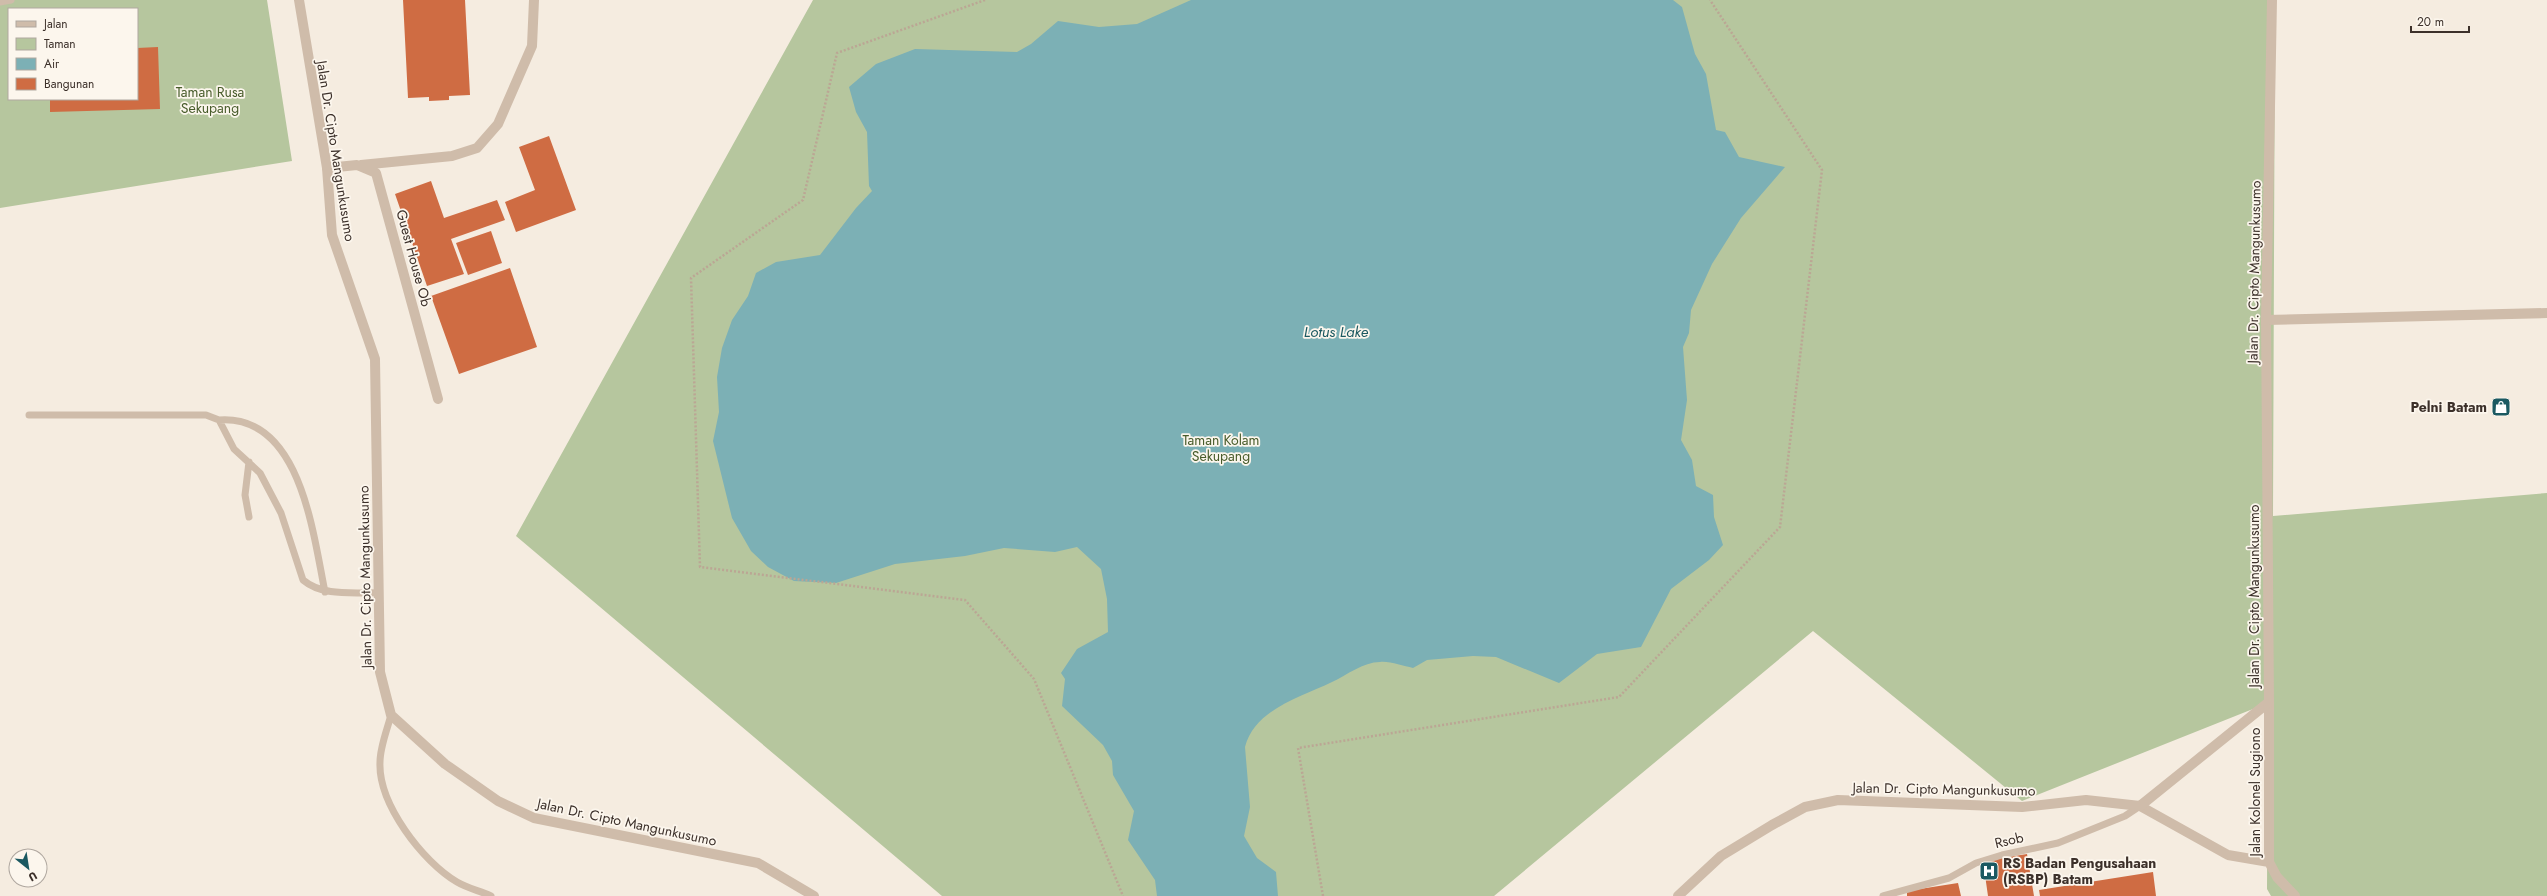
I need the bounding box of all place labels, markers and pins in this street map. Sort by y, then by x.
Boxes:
shop icon: Pelni Batam [2490,396,2512,418]
place label: Pelni Batam [2410,397,2487,417]
place label: RS Badan Pengusahaan (RSBP) Batam [2003,853,2156,889]
hospital icon: RS Badan Pengusahaan (RSBP) Batam [1978,860,2000,882]

